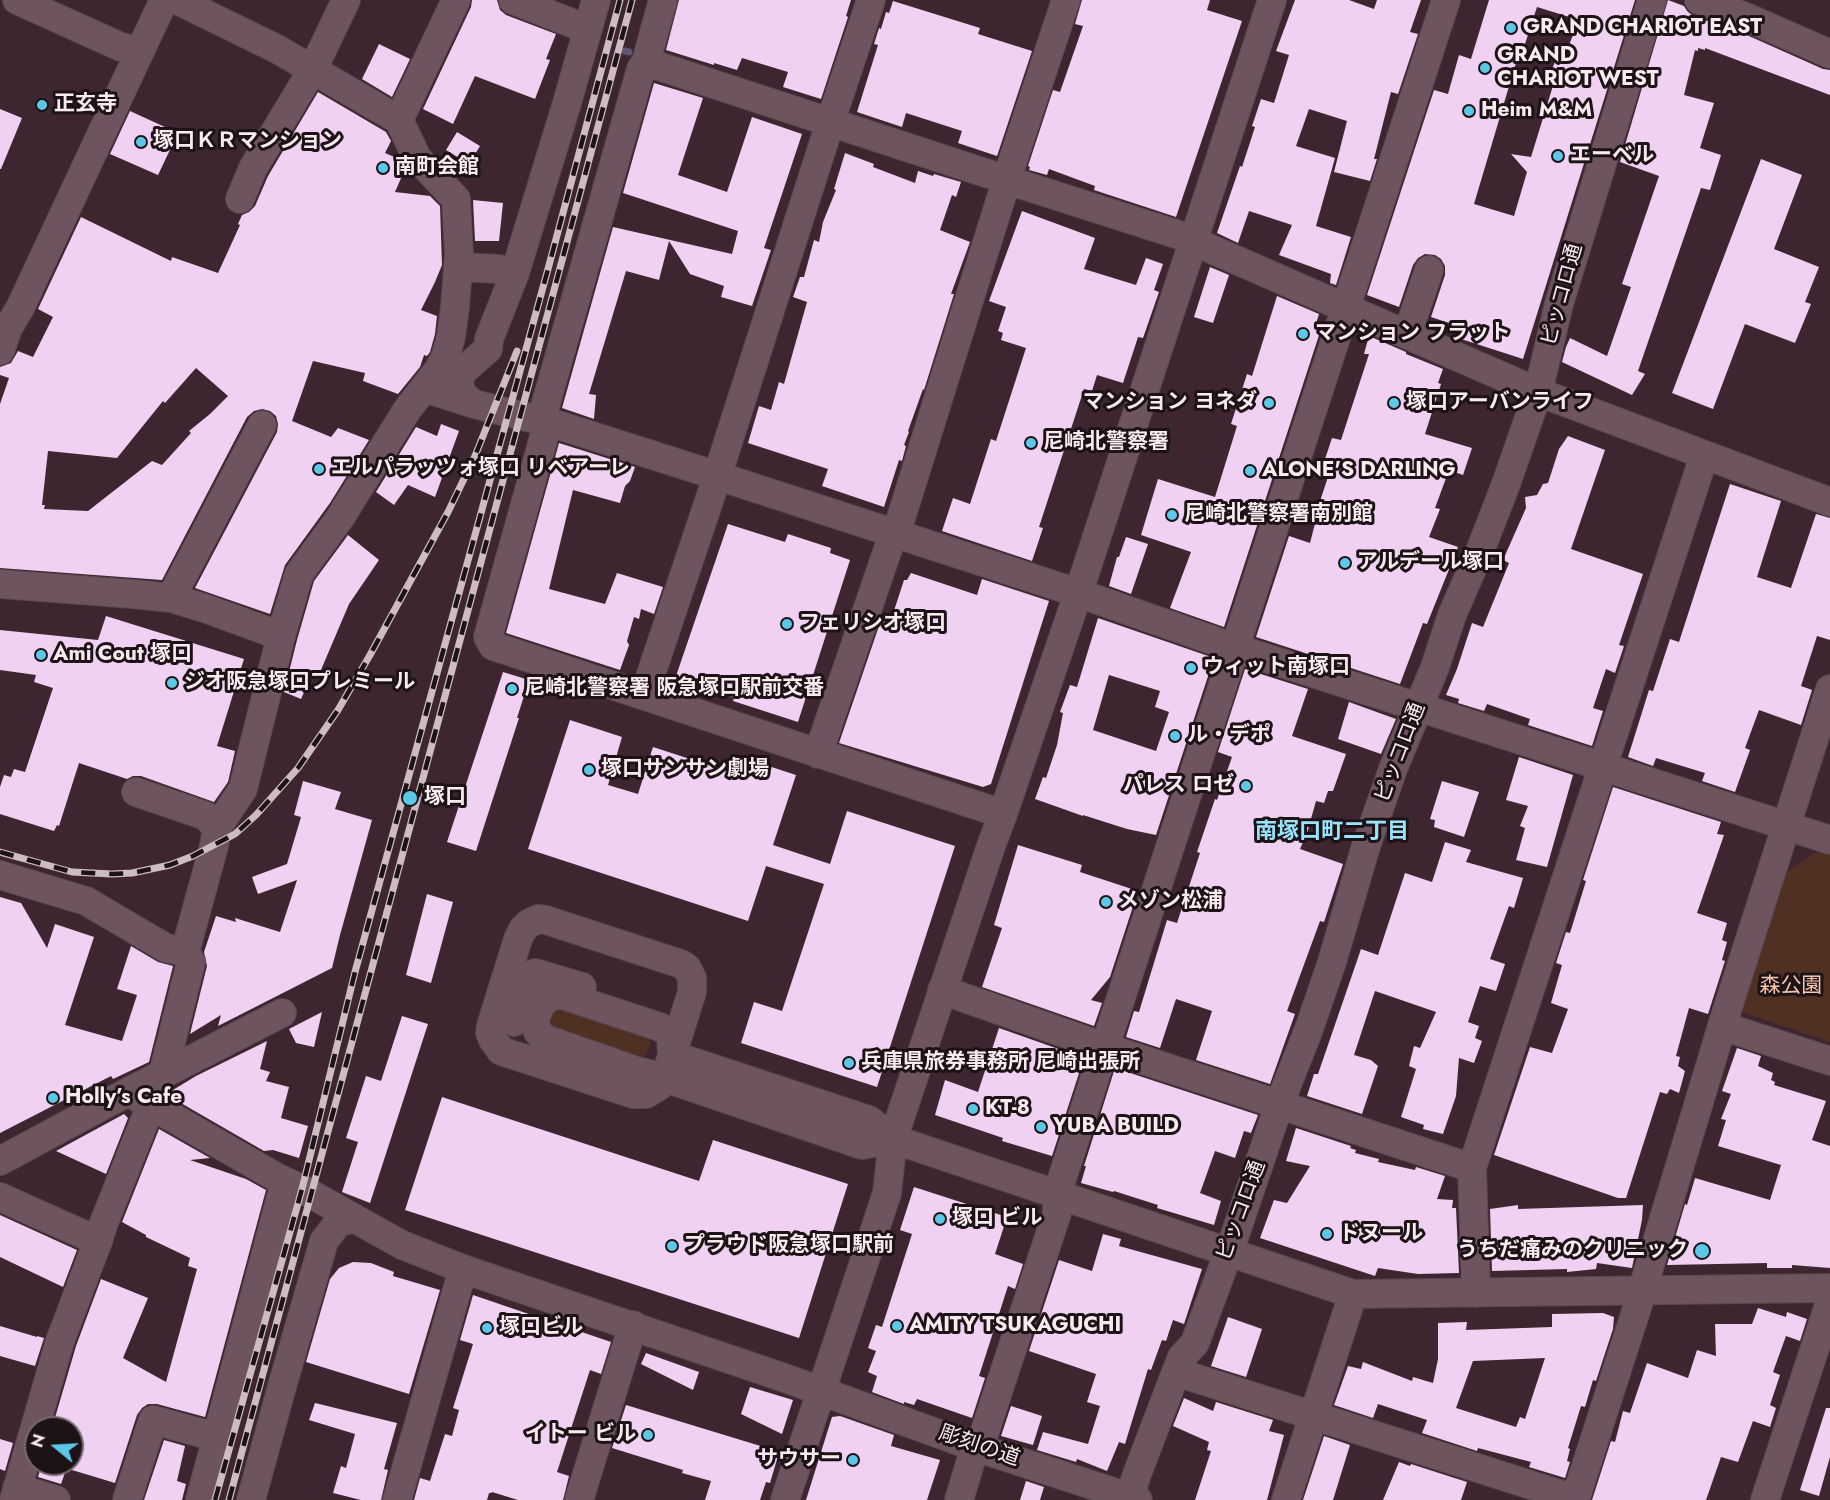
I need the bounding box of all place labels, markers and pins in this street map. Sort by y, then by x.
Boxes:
place label: GRAND CHARIOT EAST [1523,15,1762,41]
marker: GRAND CHARIOT EAST [1504,21,1518,35]
place label: GRAND CHARIOT WEST [1497,43,1659,93]
marker: GRAND CHARIOT WEST [1478,61,1492,75]
place label: 正玄寺 [54,92,117,118]
marker: 正玄寺 [35,98,49,112]
place label: Heim M&M [1481,98,1592,124]
marker: Heim M&M [1462,104,1476,118]
place label: 塚口ＫＲマンション [153,129,342,155]
marker: 塚口ＫＲマンション [134,135,148,149]
place label: エーベル [1570,143,1654,169]
marker: エーベル [1551,149,1565,163]
place label: 南町会館 [395,155,479,181]
marker: 南町会館 [376,161,390,175]
place label: マンション フラット [1315,321,1510,347]
marker: マンション フラット [1296,327,1310,341]
place label: マンション ヨネダ [1083,390,1257,416]
place label: 塚口アーバンライフ [1406,390,1594,416]
marker: マンション ヨネダ [1262,396,1276,410]
marker: 塚口アーバンライフ [1387,396,1401,410]
place label: 尼崎北警察署 [1043,430,1169,456]
marker: 尼崎北警察署 [1024,436,1038,450]
place label: エルパラッツォ塚口 リベアーレ [331,456,630,482]
place label: ALONE'S DARLING [1262,458,1456,484]
marker: エルパラッツォ塚口 リベアーレ [312,462,326,476]
marker: ALONE'S DARLING [1243,464,1257,478]
place label: 尼崎北警察署南別館 [1184,502,1373,528]
marker: 尼崎北警察署南別館 [1165,508,1179,522]
place label: アルデール塚口 [1357,550,1504,576]
marker: アルデール塚口 [1338,556,1352,570]
place label: フェリシオ塚口 [799,611,946,637]
marker: フェリシオ塚口 [780,617,794,631]
place label: Ami Cout 塚口 [53,642,192,668]
marker: Ami Cout 塚口 [34,648,48,662]
place label: ウィット南塚口 [1203,655,1350,681]
marker: ウィット南塚口 [1184,661,1198,675]
place label: ジオ阪急塚口プレミール [184,670,415,696]
marker: ジオ阪急塚口プレミール [165,676,179,690]
place label: 尼崎北警察署 阪急塚口駅前交番 [524,676,824,702]
marker: 尼崎北警察署 阪急塚口駅前交番 [505,682,519,696]
place label: ル・デポ [1187,723,1271,749]
marker: ル・デポ [1168,729,1182,743]
place label: 塚口サンサン劇場 [601,757,769,783]
marker: 塚口サンサン劇場 [582,763,596,777]
place label: パレス ロゼ [1123,773,1234,799]
marker: パレス ロゼ [1239,779,1253,793]
place label: 塚口 [424,785,466,811]
marker: 塚口 [401,789,419,807]
place label: メゾン松浦 [1118,889,1223,915]
marker: メゾン松浦 [1099,895,1113,909]
place label: 兵庫県旅券事務所 尼崎出張所 [861,1050,1140,1076]
marker: 兵庫県旅券事務所 尼崎出張所 [842,1056,856,1070]
place label: Holly’s Cafe [65,1085,182,1111]
marker: Holly’s Cafe [46,1091,60,1105]
place label: KT-8 [985,1096,1030,1122]
marker: KT-8 [966,1102,980,1116]
place label: YUBA BUILD [1053,1114,1179,1140]
marker: YUBA BUILD [1034,1120,1048,1134]
place label: 塚口 ビル [952,1206,1042,1232]
marker: 塚口 ビル [933,1212,947,1226]
place label: ドヌール [1339,1221,1423,1247]
marker: ドヌール [1320,1227,1334,1241]
place label: プラウド阪急塚口駅前 [684,1233,894,1259]
place label: うちだ痛みのクリニック [1457,1238,1688,1264]
marker: プラウド阪急塚口駅前 [665,1239,679,1253]
marker: うちだ痛みのクリニック [1693,1242,1711,1260]
place label: AMITY TSUKAGUCHI [909,1313,1121,1339]
place label: 塚口ビル [499,1315,583,1341]
marker: AMITY TSUKAGUCHI [890,1319,904,1333]
marker: 塚口ビル [480,1321,494,1335]
place label: イトー ビル [525,1422,636,1448]
marker: イトー ビル [641,1428,655,1442]
place label: サウサー [757,1447,841,1473]
marker: サウサー [846,1453,860,1467]

